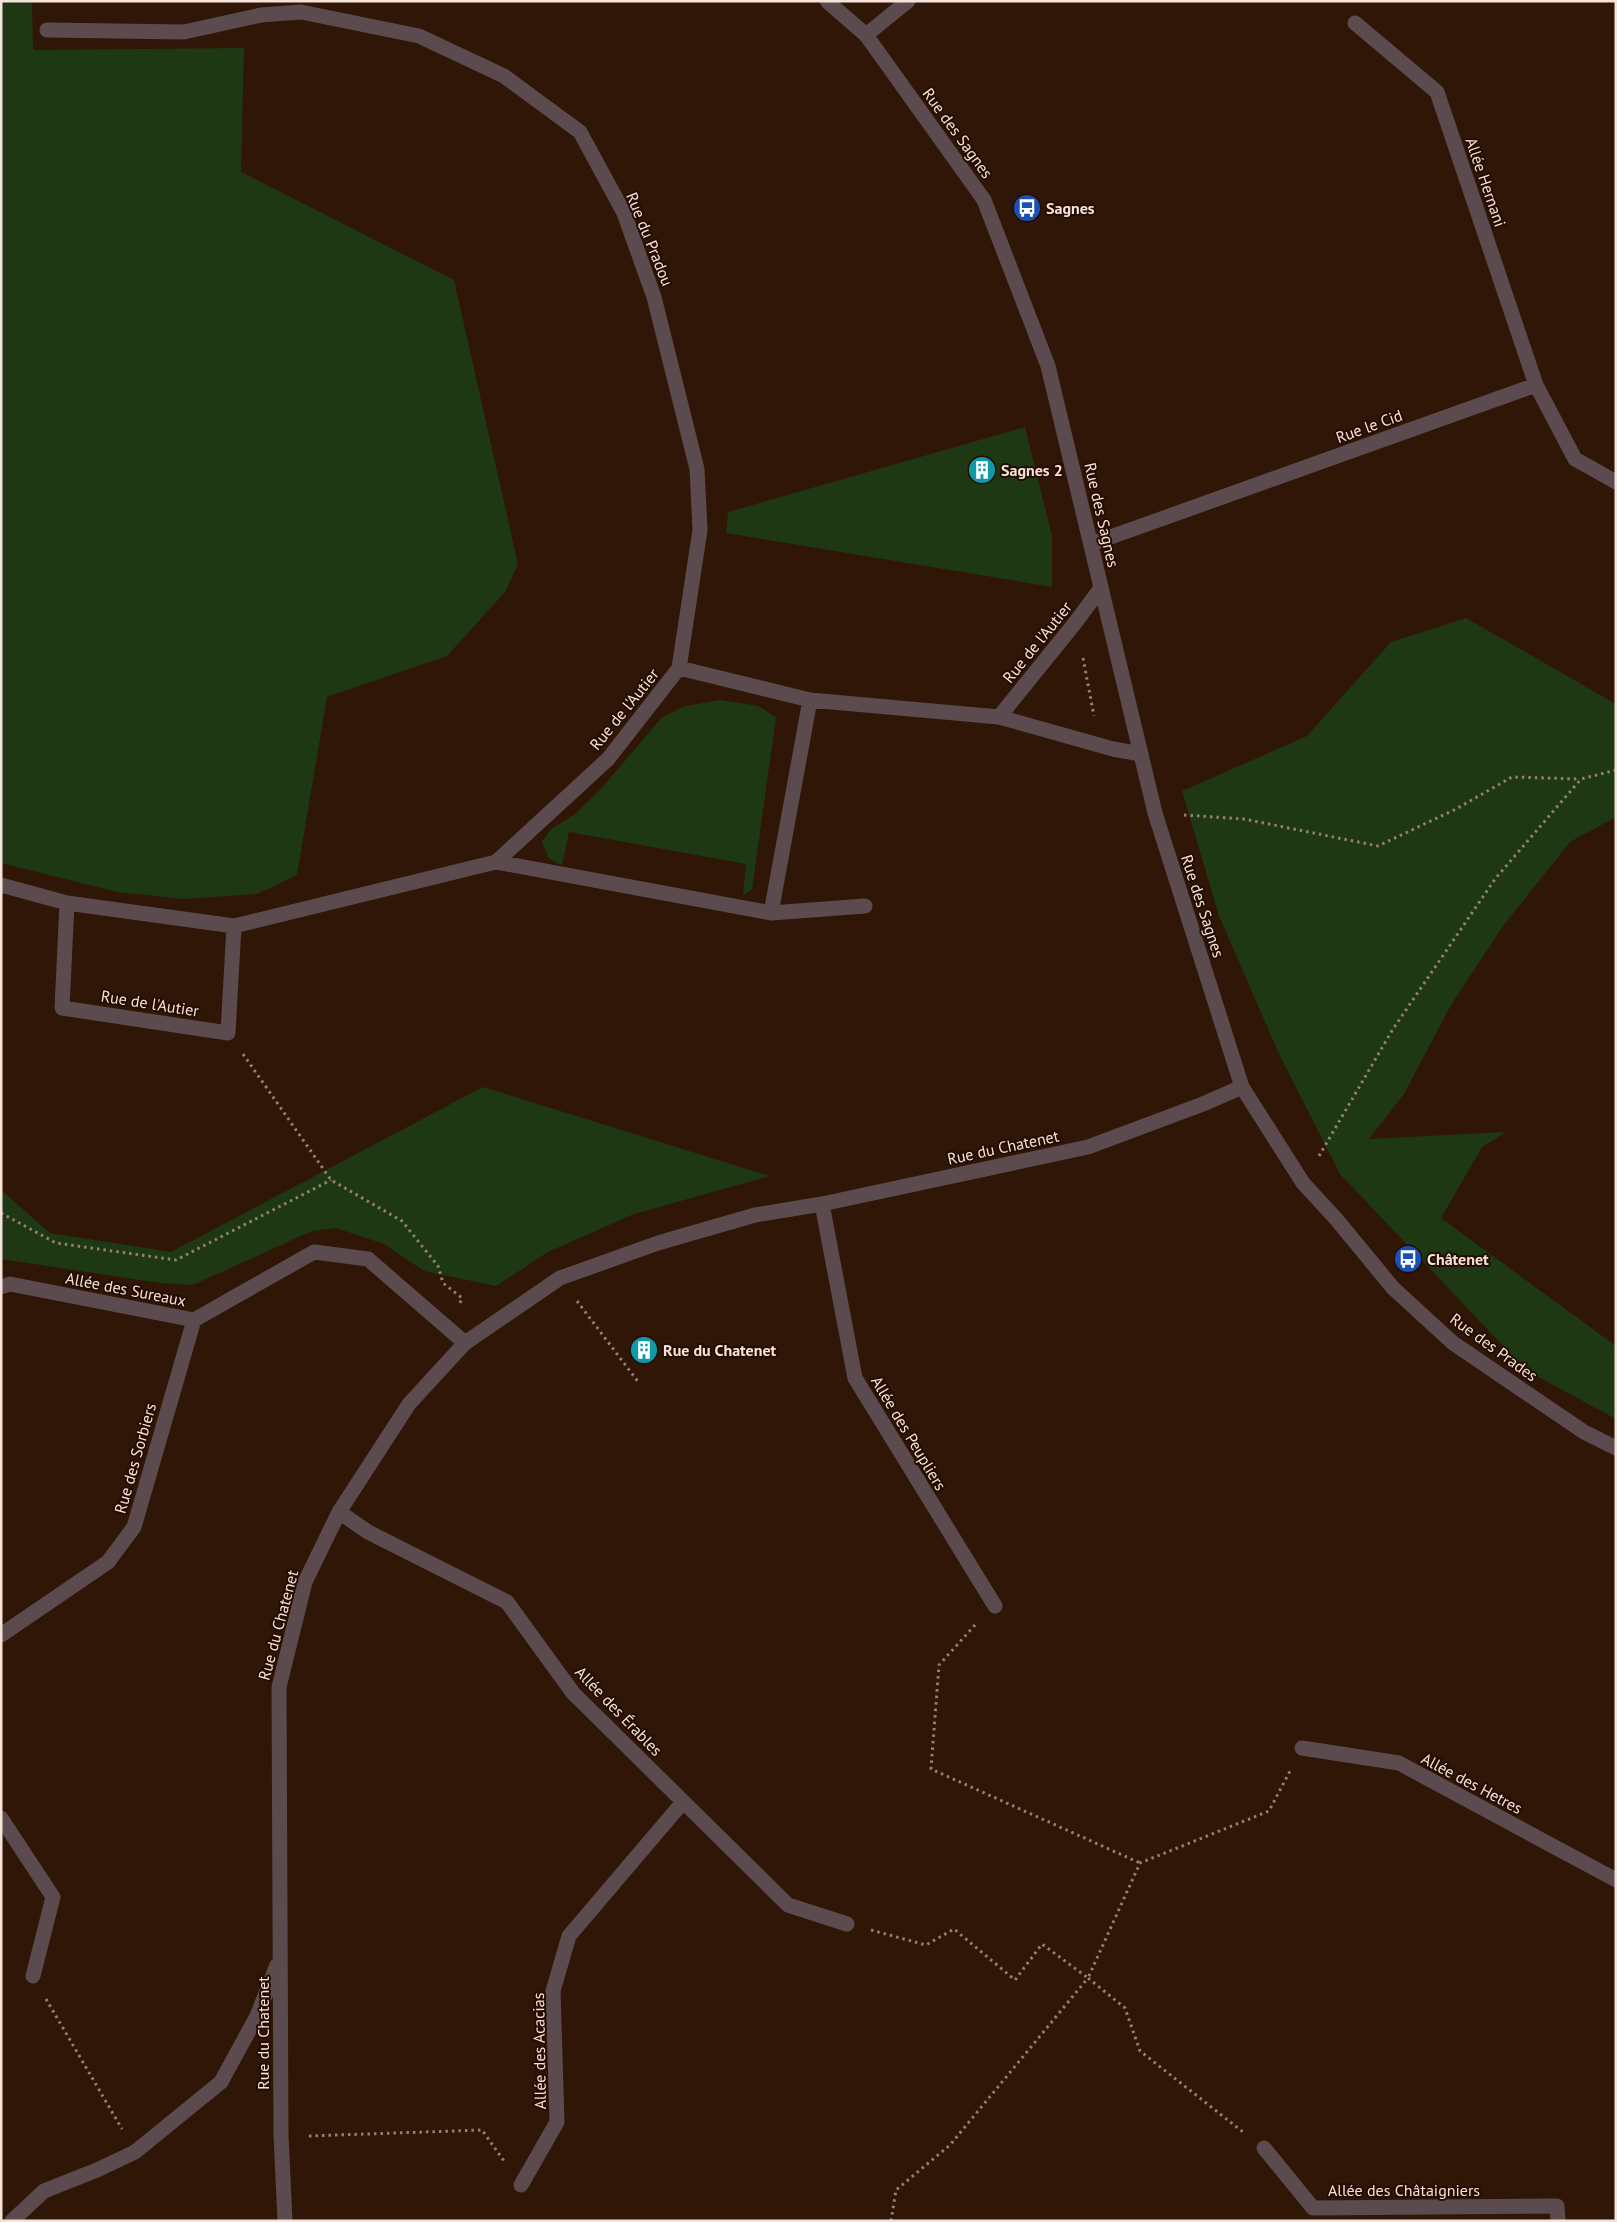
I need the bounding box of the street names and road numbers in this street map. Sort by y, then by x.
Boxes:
street label: Rue des Sagnes [919,84,998,182]
street label: Allée Hernani [1461,135,1511,229]
street label: Rue du Pradou [622,189,678,289]
street label: Rue le Cid [1333,405,1405,447]
street label: Rue des Sagnes [1080,461,1124,570]
street label: Rue de l'Autier [998,597,1076,687]
street label: Rue de l'Autier [585,664,663,754]
street label: Rue des Sagnes [1177,852,1229,960]
street label: Rue de l'Autier [100,985,201,1021]
street label: Rue du Chatenet [945,1125,1061,1169]
street label: Allée des Sureaux [64,1268,188,1310]
street label: Rue des Prades [1446,1309,1542,1386]
street label: Allée des Peupliers [867,1372,951,1494]
street label: Rue des Sorbiers [110,1400,160,1515]
street label: Rue du Chatenet [254,1567,302,1682]
street label: Allée des Érables [571,1662,667,1760]
street label: Allée des Hetres [1418,1748,1526,1818]
street label: Rue du Chatenet [253,1976,273,2090]
street label: Allée des Acacias [528,1992,550,2110]
street label: Allée des Châtaigniers [1328,2180,1480,2200]

